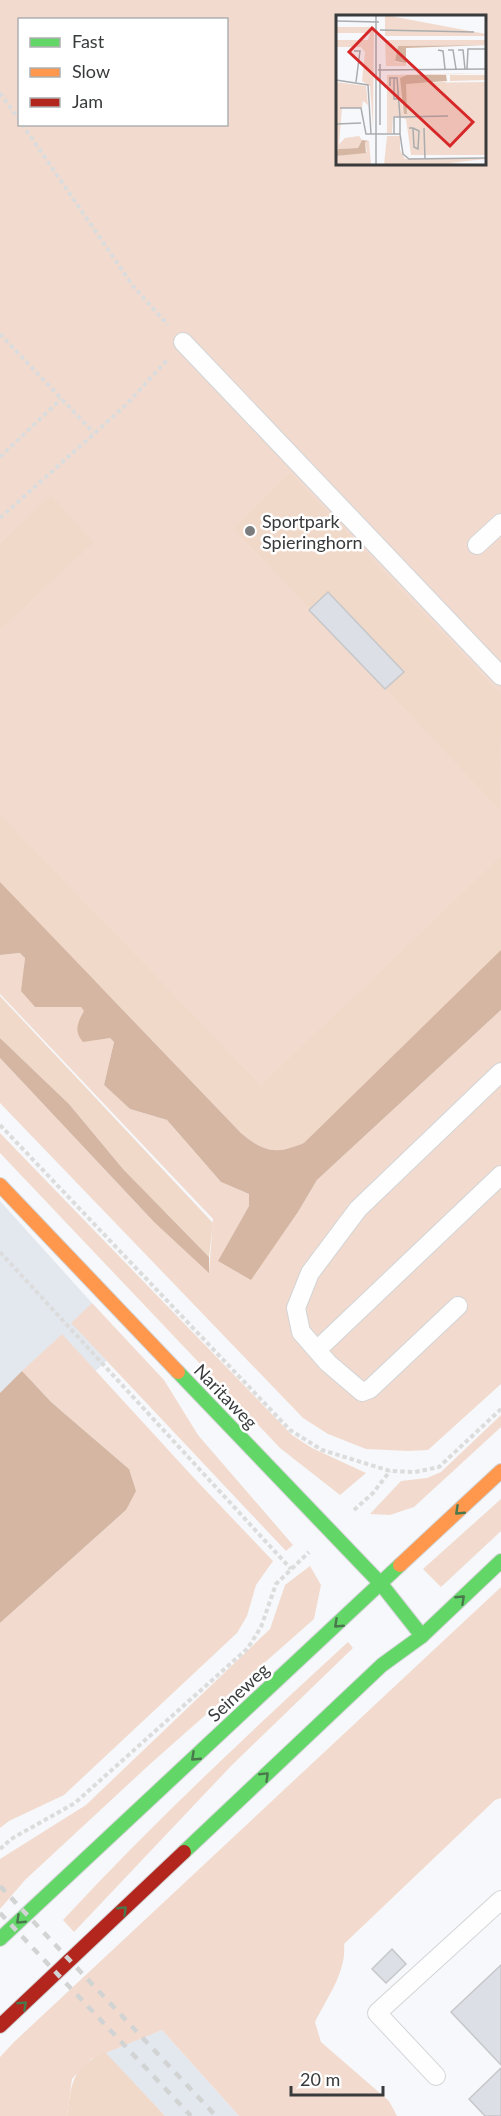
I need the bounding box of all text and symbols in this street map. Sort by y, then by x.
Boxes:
inset map [336,15,486,165]
legend [18,18,228,126]
text: Fast [72,30,105,52]
text: Slow [72,60,110,82]
text: Jam [72,90,103,112]
place label: Sportpark Spieringhorn [262,510,363,553]
marker: Sportpark Spieringhorn [243,524,257,538]
street label: Naritaweg [190,1359,262,1433]
one-way arrow [455,1504,466,1515]
one-way arrow [454,1595,465,1606]
one-way arrow [334,1617,345,1628]
street label: Seineweg [203,1658,273,1726]
one-way arrow [192,1750,202,1761]
one-way arrow [258,1772,268,1783]
one-way arrow [116,1907,127,1918]
one-way arrow [16,1913,26,1924]
one-way arrow [15,2001,26,2012]
scale bar [291,2059,382,2097]
text: 20 m [300,2068,340,2090]

